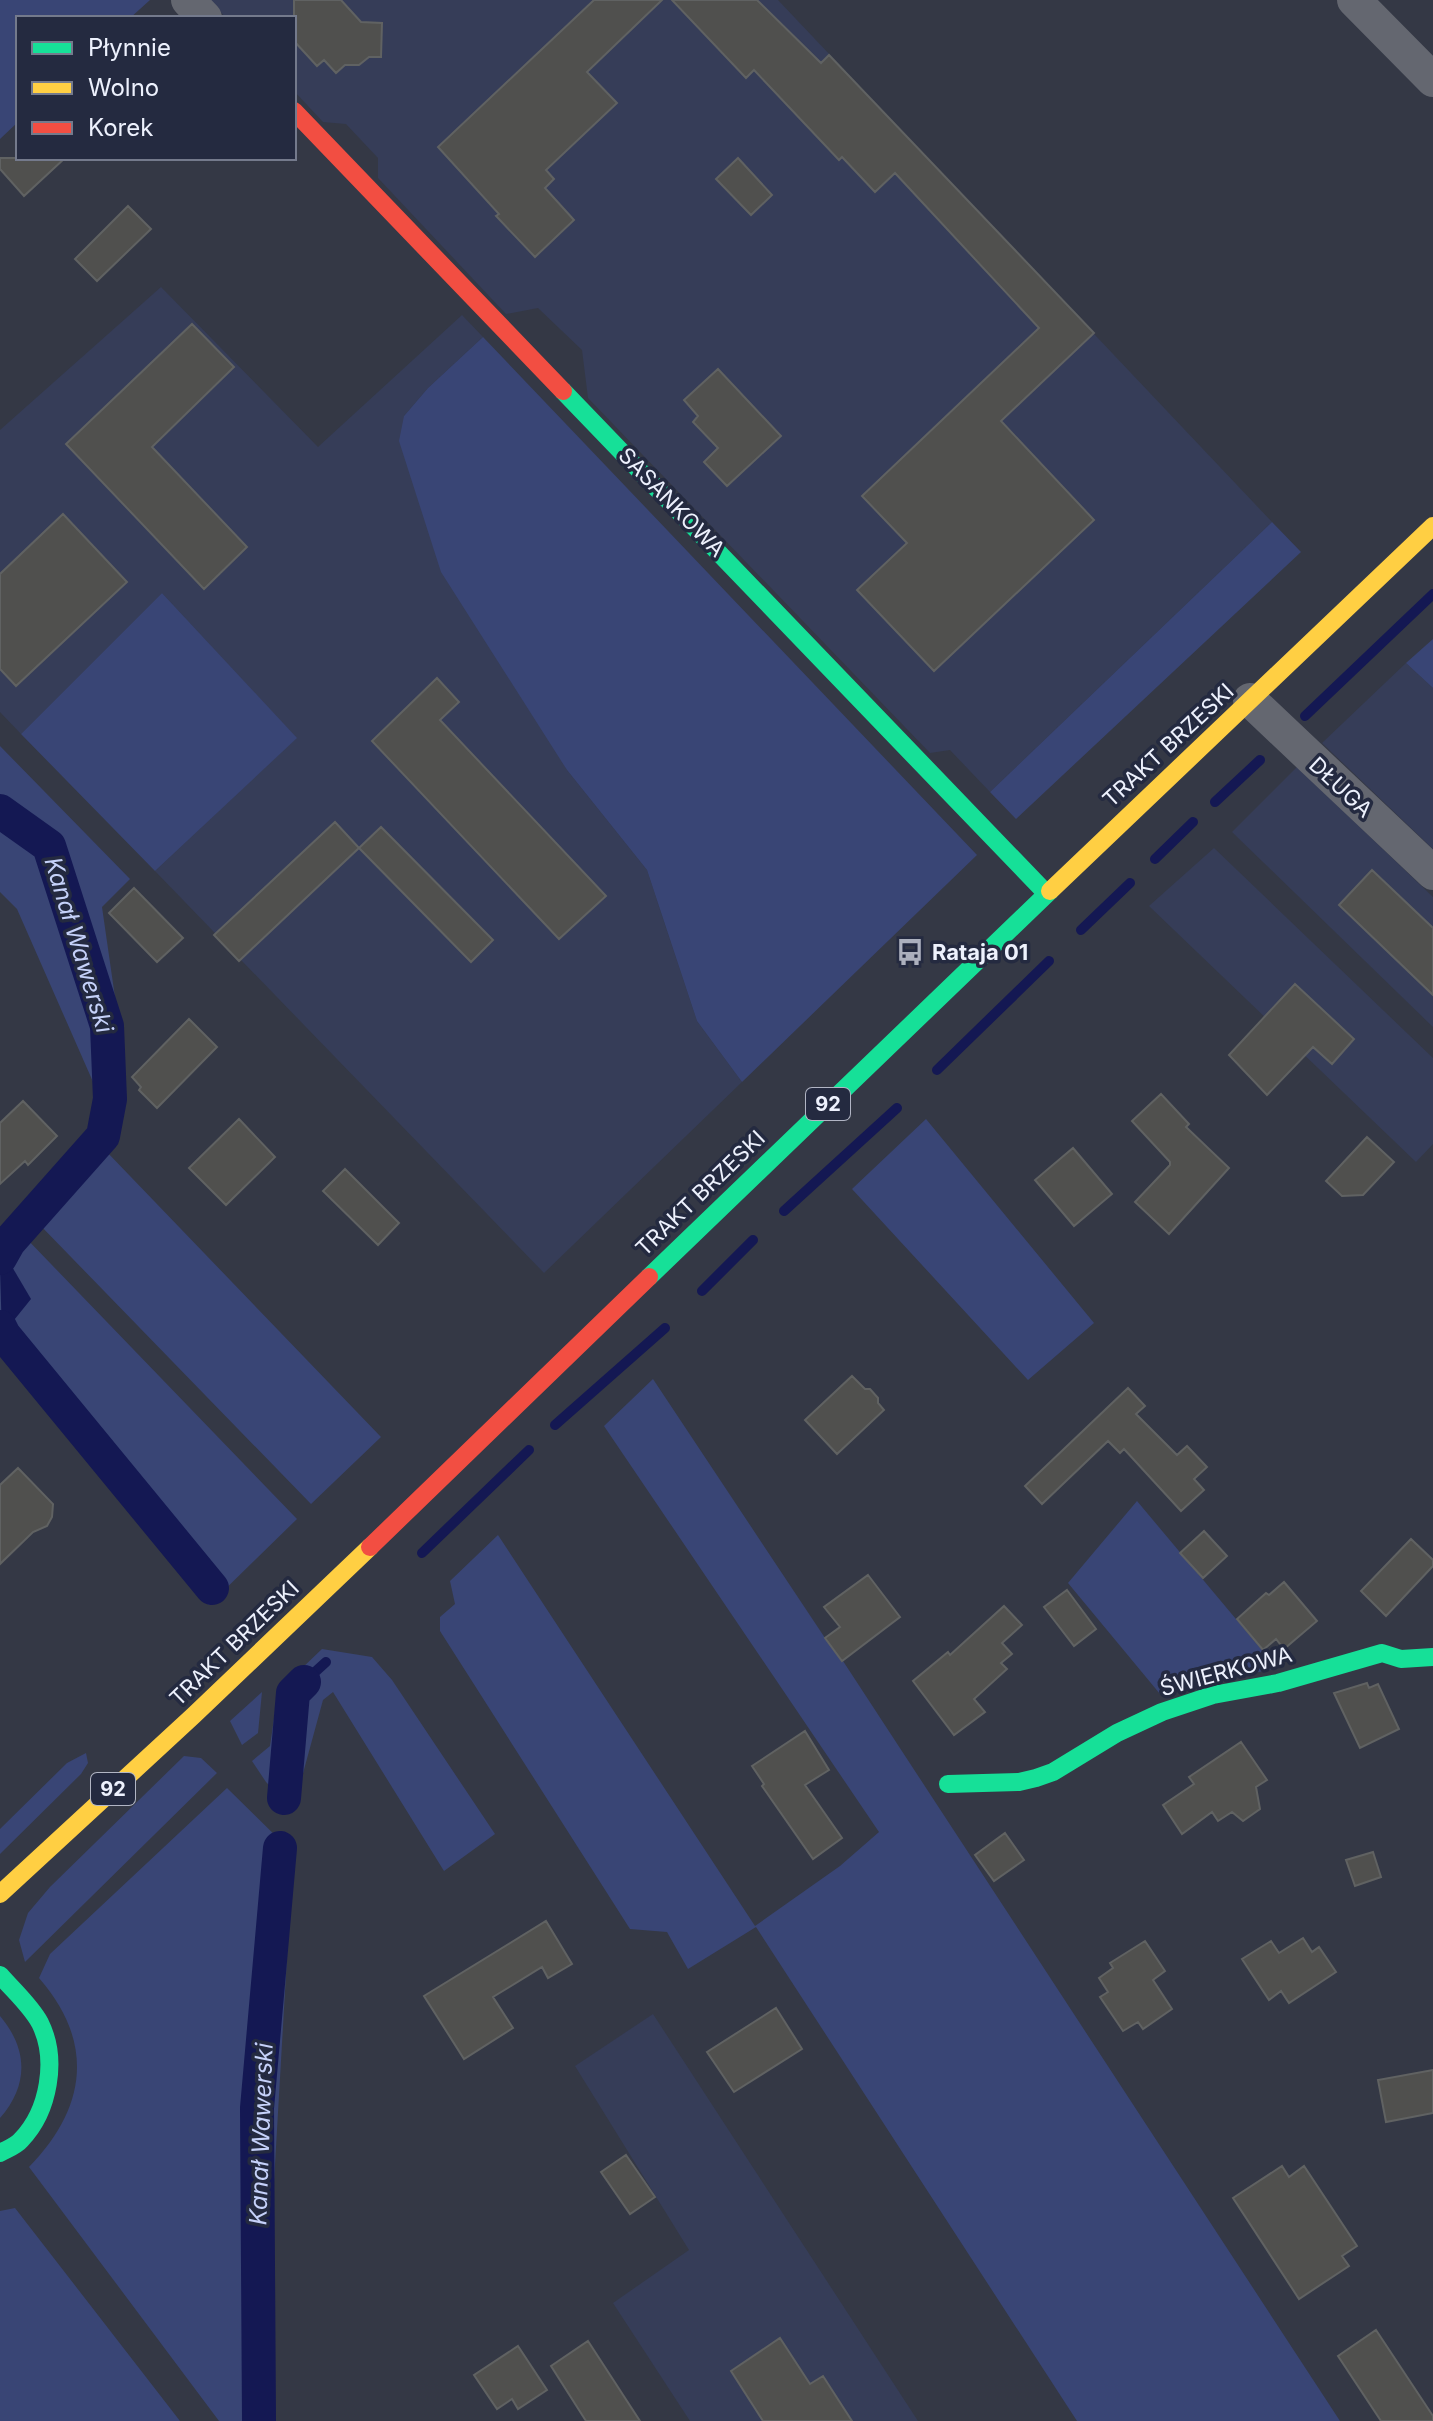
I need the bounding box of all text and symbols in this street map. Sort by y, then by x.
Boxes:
legend [16,16,296,160]
text: Płynnie [88,33,171,62]
text: Wolno [88,73,159,102]
text: Korek [88,113,153,142]
street label: SASANKOWA [613,442,731,562]
street label: TRAKT BRZESKI [1097,678,1239,812]
street label: DŁUGA [1304,751,1378,823]
water label: Kanał Wawerski [38,854,120,1038]
bus stop icon: Rataja 01 [895,937,925,967]
place label: Rataja 01 [932,939,1028,965]
road number: 92 [806,1088,850,1120]
street label: TRAKT BRZESKI [630,1125,770,1261]
street label: TRAKT BRZESKI [164,1575,304,1711]
street label: ŚWIERKOWA [1157,1641,1295,1701]
road number: 92 [91,1773,135,1805]
water label: Kanał Wawerski [243,2041,279,2226]

